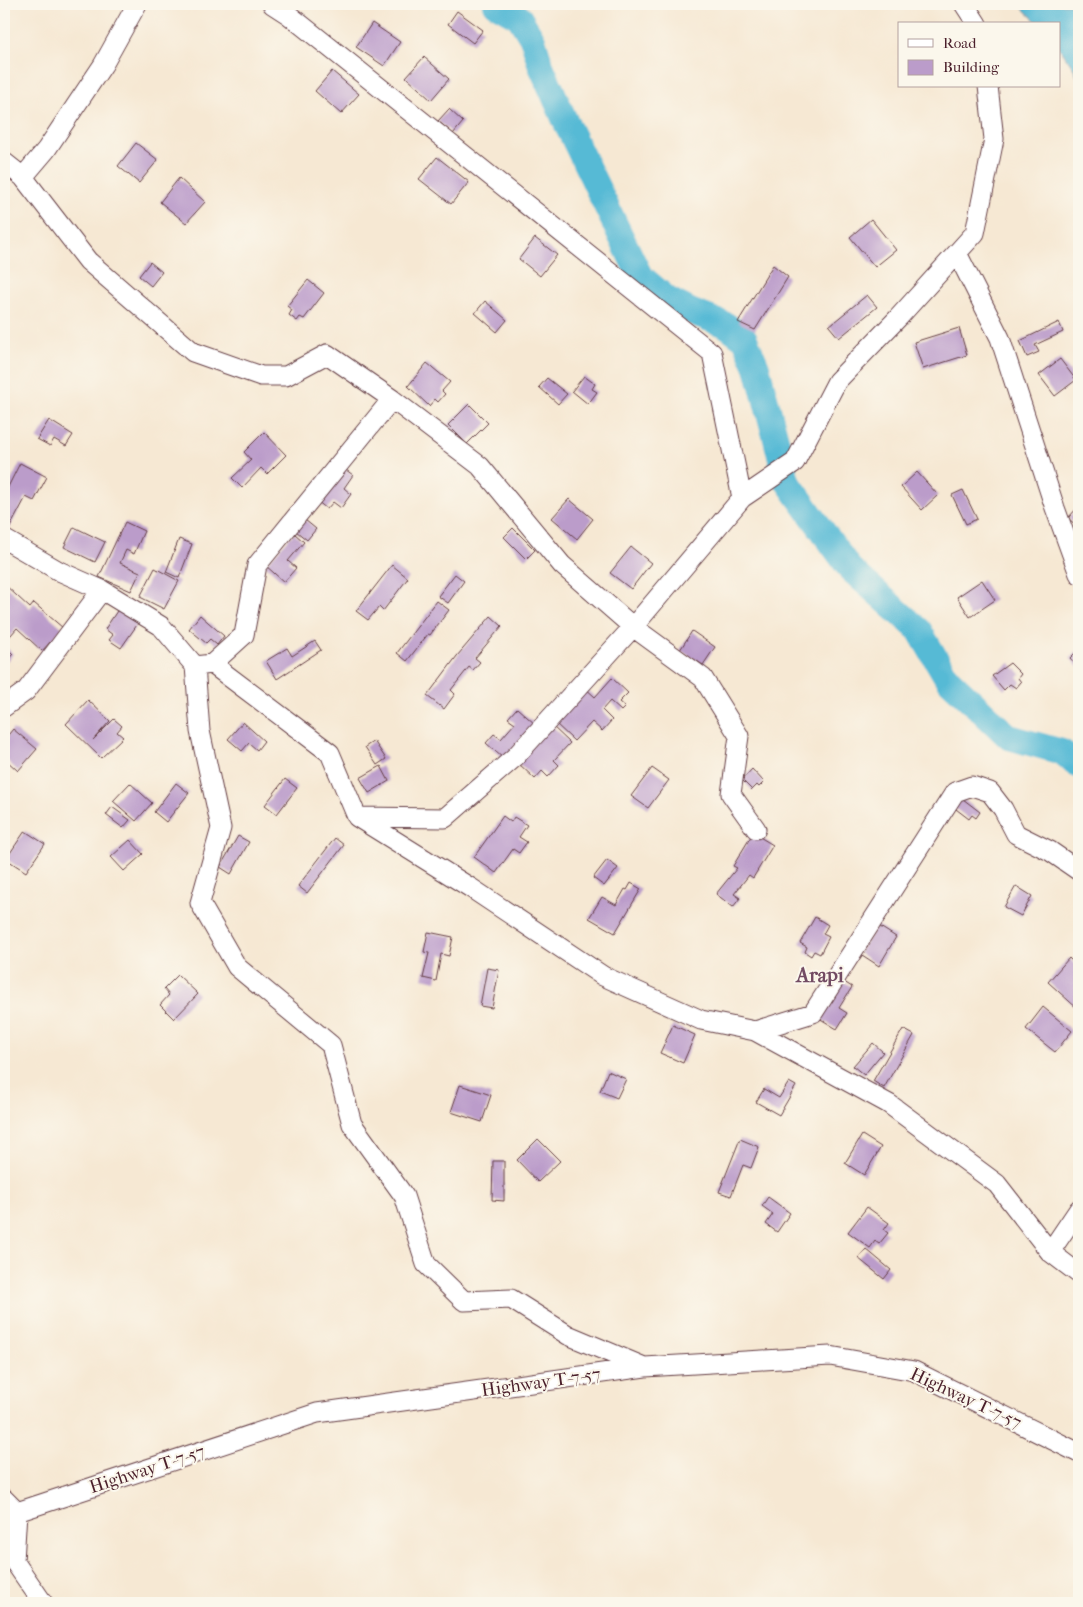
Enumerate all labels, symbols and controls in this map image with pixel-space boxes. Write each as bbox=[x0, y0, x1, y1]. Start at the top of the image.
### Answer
legend bbox=[898, 22, 1060, 88]
text: Road bbox=[943, 34, 977, 52]
text: Building bbox=[943, 58, 1000, 76]
district label: Arapi bbox=[794, 964, 845, 987]
street label: Highway T-7-57 bbox=[480, 1364, 602, 1401]
street label: Highway T-7-57 bbox=[907, 1364, 1025, 1433]
street label: Highway T-7-57 bbox=[87, 1441, 208, 1498]

